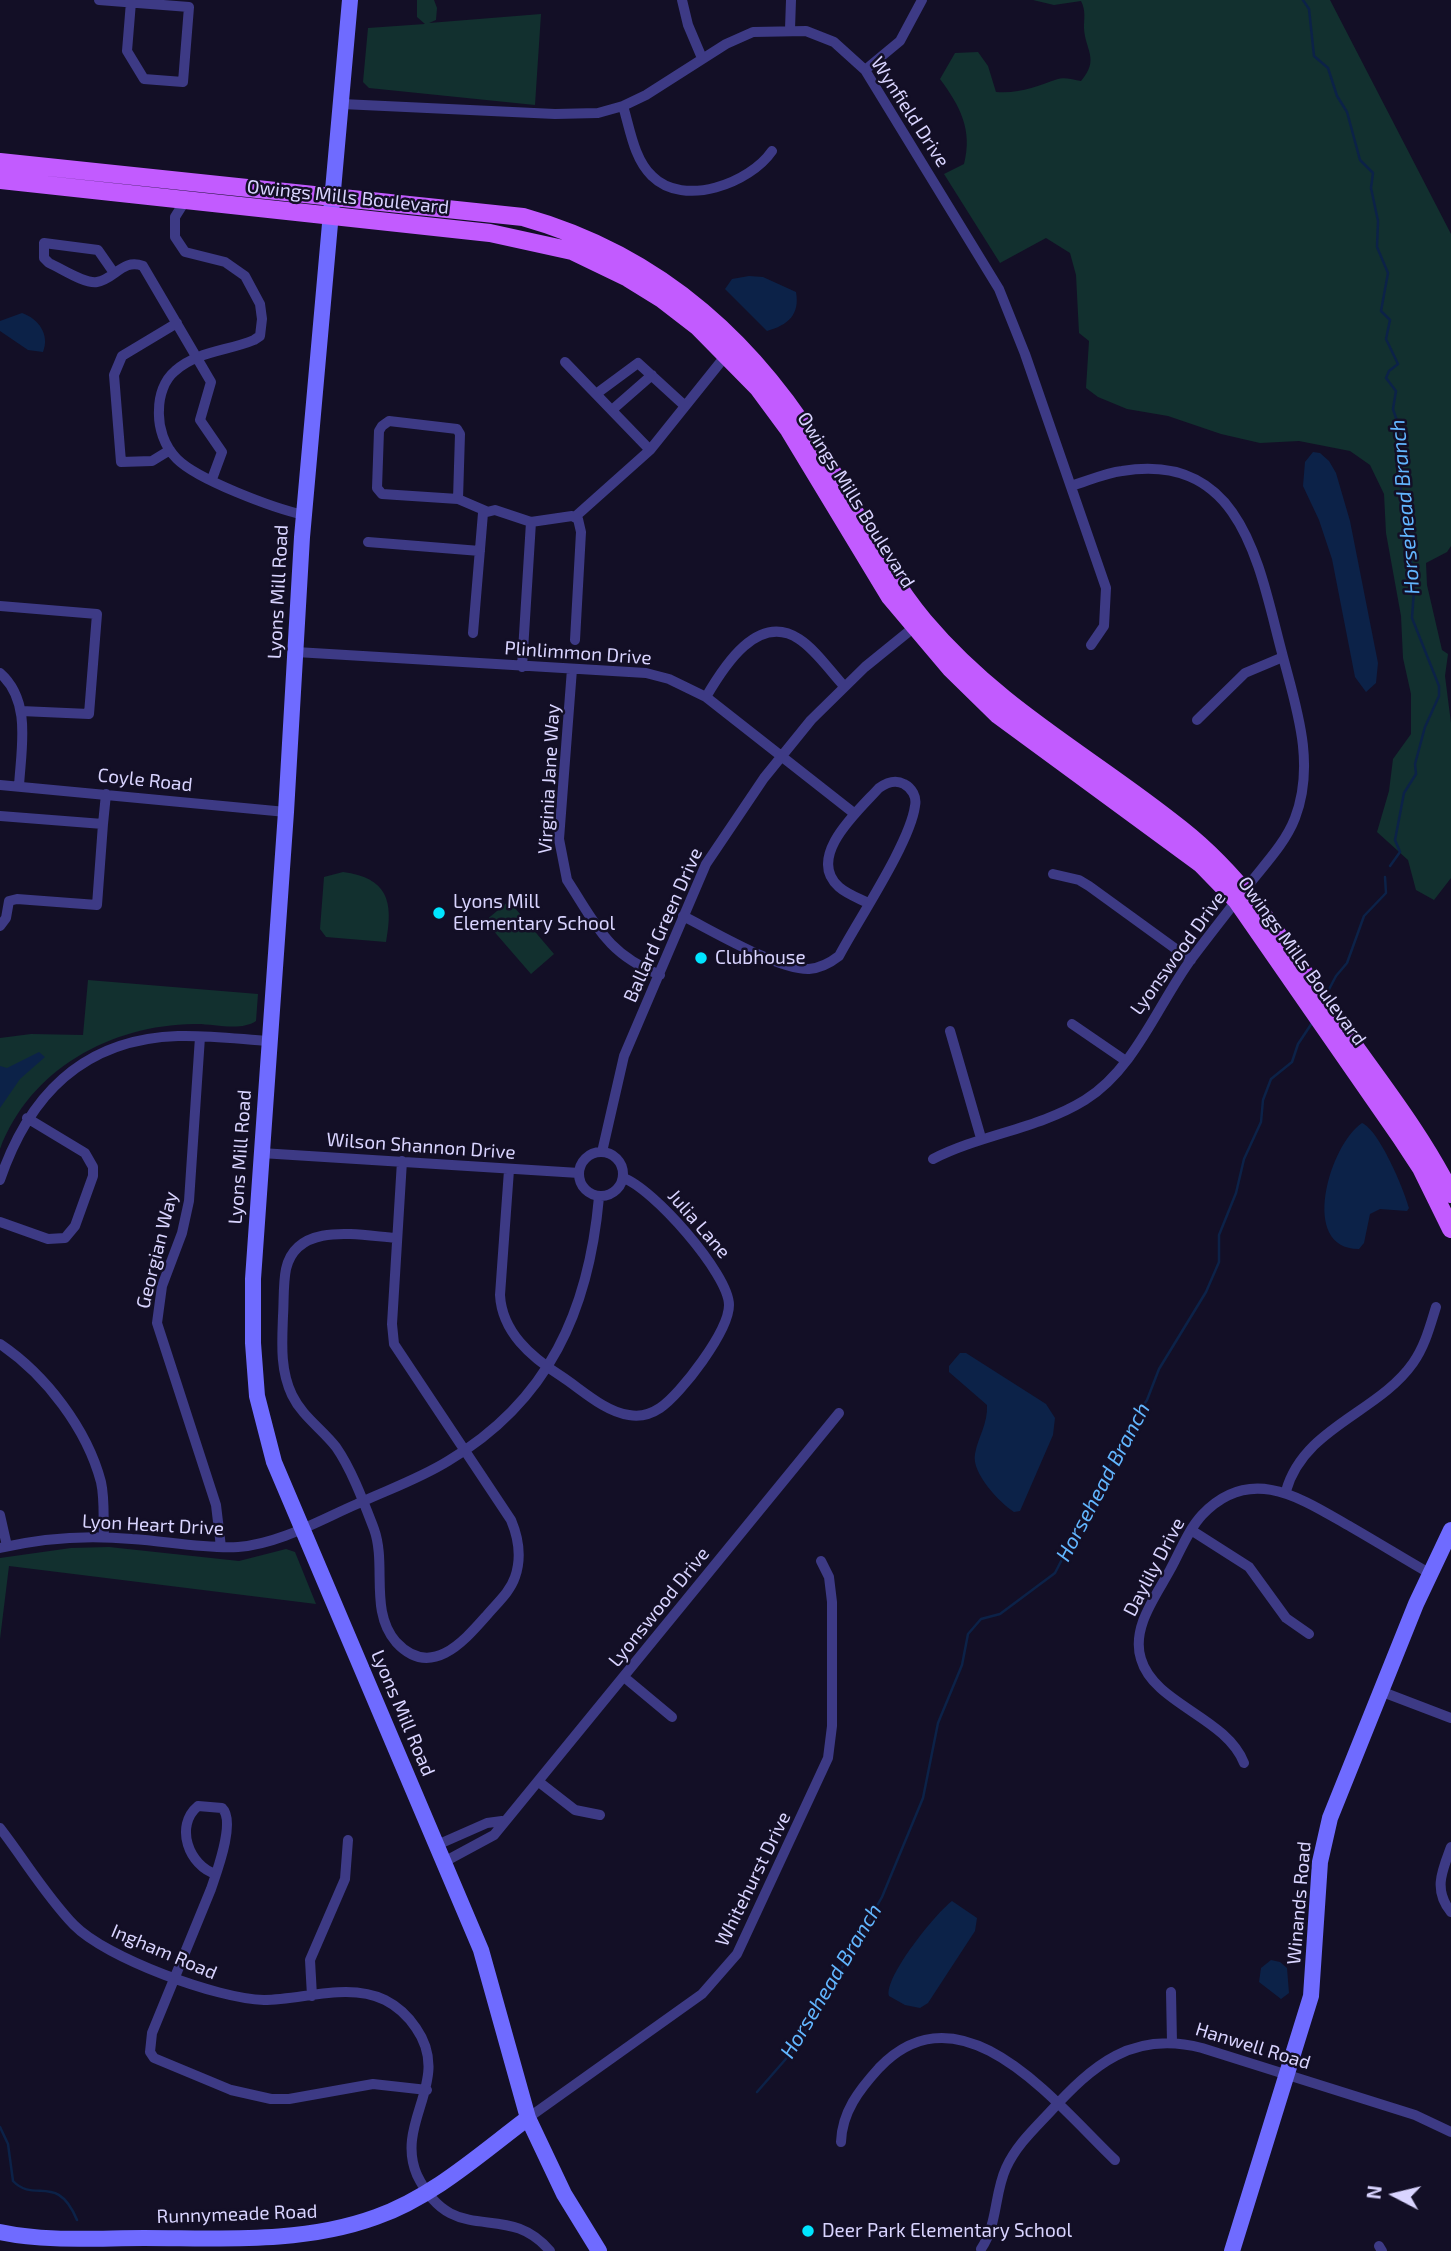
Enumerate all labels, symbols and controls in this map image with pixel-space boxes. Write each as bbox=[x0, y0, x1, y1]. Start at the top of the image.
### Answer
street label: Wynfield Drive bbox=[866, 53, 954, 171]
street label: Owings Mills Boulevard bbox=[246, 175, 450, 219]
street label: Owings Mills Boulevard bbox=[793, 408, 919, 592]
water label: Horsehead Branch bbox=[1385, 418, 1425, 596]
street label: Lyons Mill Road bbox=[263, 524, 293, 660]
street label: Plinlimmon Drive bbox=[504, 636, 652, 670]
street label: Virginia Jane Way bbox=[534, 703, 564, 855]
street label: Coyle Road bbox=[96, 764, 194, 796]
street label: Ballard Green Drive bbox=[619, 844, 707, 1006]
street label: Owings Mills Boulevard bbox=[1233, 872, 1371, 1050]
street label: Lyonswood Drive bbox=[1125, 887, 1231, 1019]
place label: Lyons Mill Elementary School bbox=[453, 891, 615, 935]
marker: Lyons Mill Elementary School bbox=[431, 905, 447, 921]
place label: Clubhouse bbox=[715, 947, 806, 969]
marker: Clubhouse bbox=[693, 950, 709, 966]
street label: Lyons Mill Road bbox=[224, 1089, 256, 1225]
street label: Wilson Shannon Drive bbox=[326, 1128, 516, 1164]
street label: Julia Lane bbox=[663, 1185, 735, 1263]
street label: Georgian Way bbox=[131, 1189, 183, 1311]
water label: Horsehead Branch bbox=[1051, 1398, 1155, 1566]
street label: Lyon Heart Drive bbox=[82, 1510, 224, 1540]
street label: Daylily Drive bbox=[1119, 1514, 1189, 1620]
street label: Lyonswood Drive bbox=[604, 1543, 714, 1671]
street label: Lyons Mill Road bbox=[366, 1647, 440, 1779]
street label: Whitehurst Drive bbox=[711, 1808, 795, 1950]
street label: Winands Road bbox=[1282, 1840, 1316, 1966]
water label: Horsehead Branch bbox=[775, 1899, 887, 2063]
street label: Ingham Road bbox=[108, 1919, 220, 1985]
street label: Hanwell Road bbox=[1193, 2018, 1313, 2074]
north arrow bbox=[1360, 2160, 1430, 2230]
text: N bbox=[1361, 2184, 1386, 2201]
street label: Runnymeade Road bbox=[156, 2200, 318, 2228]
place label: Deer Park Elementary School bbox=[822, 2220, 1072, 2242]
marker: Deer Park Elementary School bbox=[800, 2223, 816, 2239]

